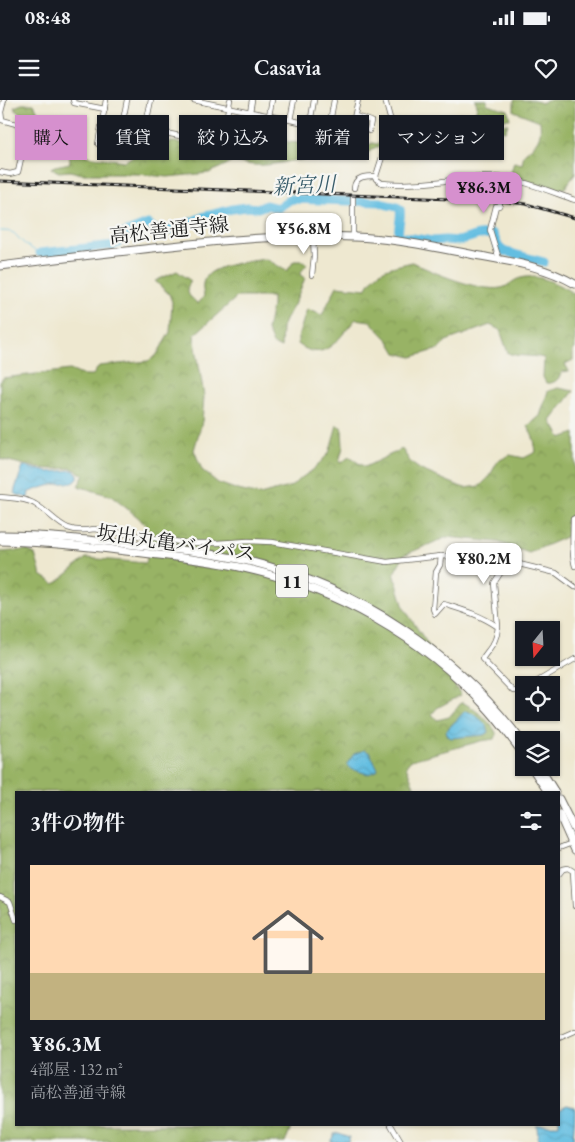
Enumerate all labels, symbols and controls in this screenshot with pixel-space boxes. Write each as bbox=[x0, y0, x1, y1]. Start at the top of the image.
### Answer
text: 08:48 bbox=[25, 5, 71, 30]
text: Casavia bbox=[254, 53, 321, 82]
icon: menu bbox=[15, 54, 43, 82]
icon: heart bbox=[532, 54, 560, 82]
chip: 購入 bbox=[15, 115, 87, 160]
chip: 賃貸 bbox=[97, 115, 169, 160]
chip: 絞り込み bbox=[179, 115, 287, 160]
chip: 新着 bbox=[297, 115, 369, 160]
chip: マンション bbox=[379, 115, 504, 160]
water label: 新宮川 bbox=[272, 170, 338, 200]
pin: ¥86.3M bbox=[443, 172, 525, 214]
text: ¥86.3M bbox=[457, 177, 511, 198]
street label: 高松善通寺線 bbox=[108, 211, 230, 249]
pin: ¥56.8M bbox=[263, 212, 345, 255]
text: ¥56.8M bbox=[277, 218, 331, 239]
street label: 坂出丸亀バイパス bbox=[95, 519, 257, 567]
pin: ¥80.2M bbox=[443, 542, 525, 585]
text: ¥80.2M bbox=[457, 548, 511, 569]
road number: 11 bbox=[276, 564, 308, 598]
north arrow bbox=[515, 621, 560, 666]
map controls bbox=[515, 621, 560, 776]
button: locate bbox=[515, 676, 560, 721]
button: layers bbox=[515, 731, 560, 776]
icon: filters bbox=[517, 807, 545, 835]
text: 3件の物件 bbox=[30, 809, 125, 836]
icon: home bbox=[243, 897, 333, 987]
text: ¥86.3M bbox=[30, 1030, 101, 1057]
text: 4部屋 · 132 m² bbox=[30, 1059, 123, 1080]
text: 高松善通寺線 bbox=[30, 1082, 126, 1103]

